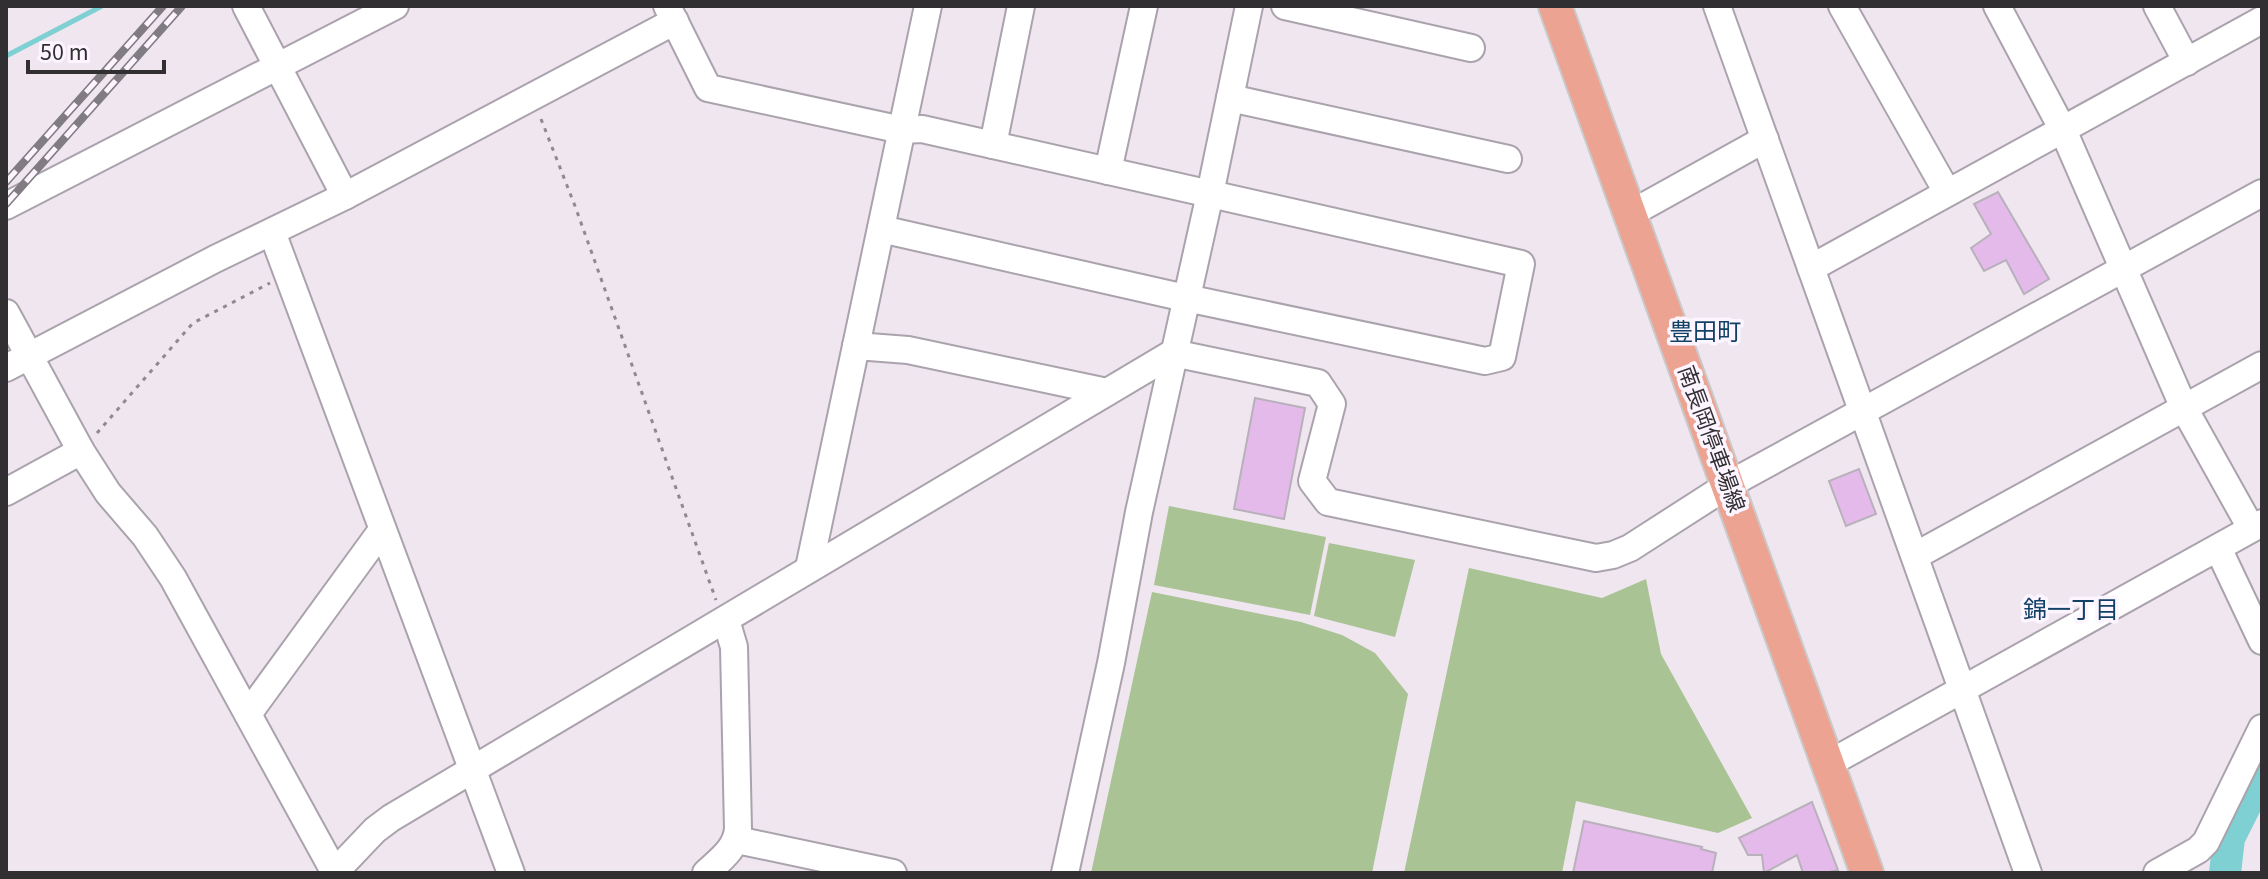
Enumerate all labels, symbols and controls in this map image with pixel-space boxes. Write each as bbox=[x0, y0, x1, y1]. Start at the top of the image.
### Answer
scale bar bbox=[28, 24, 164, 74]
text: 50 m bbox=[40, 35, 89, 70]
district label: 豊田町 bbox=[1669, 315, 1741, 350]
street label: 南長岡停車場線 bbox=[1670, 361, 1752, 517]
district label: 錦一丁目 bbox=[2023, 593, 2119, 628]

